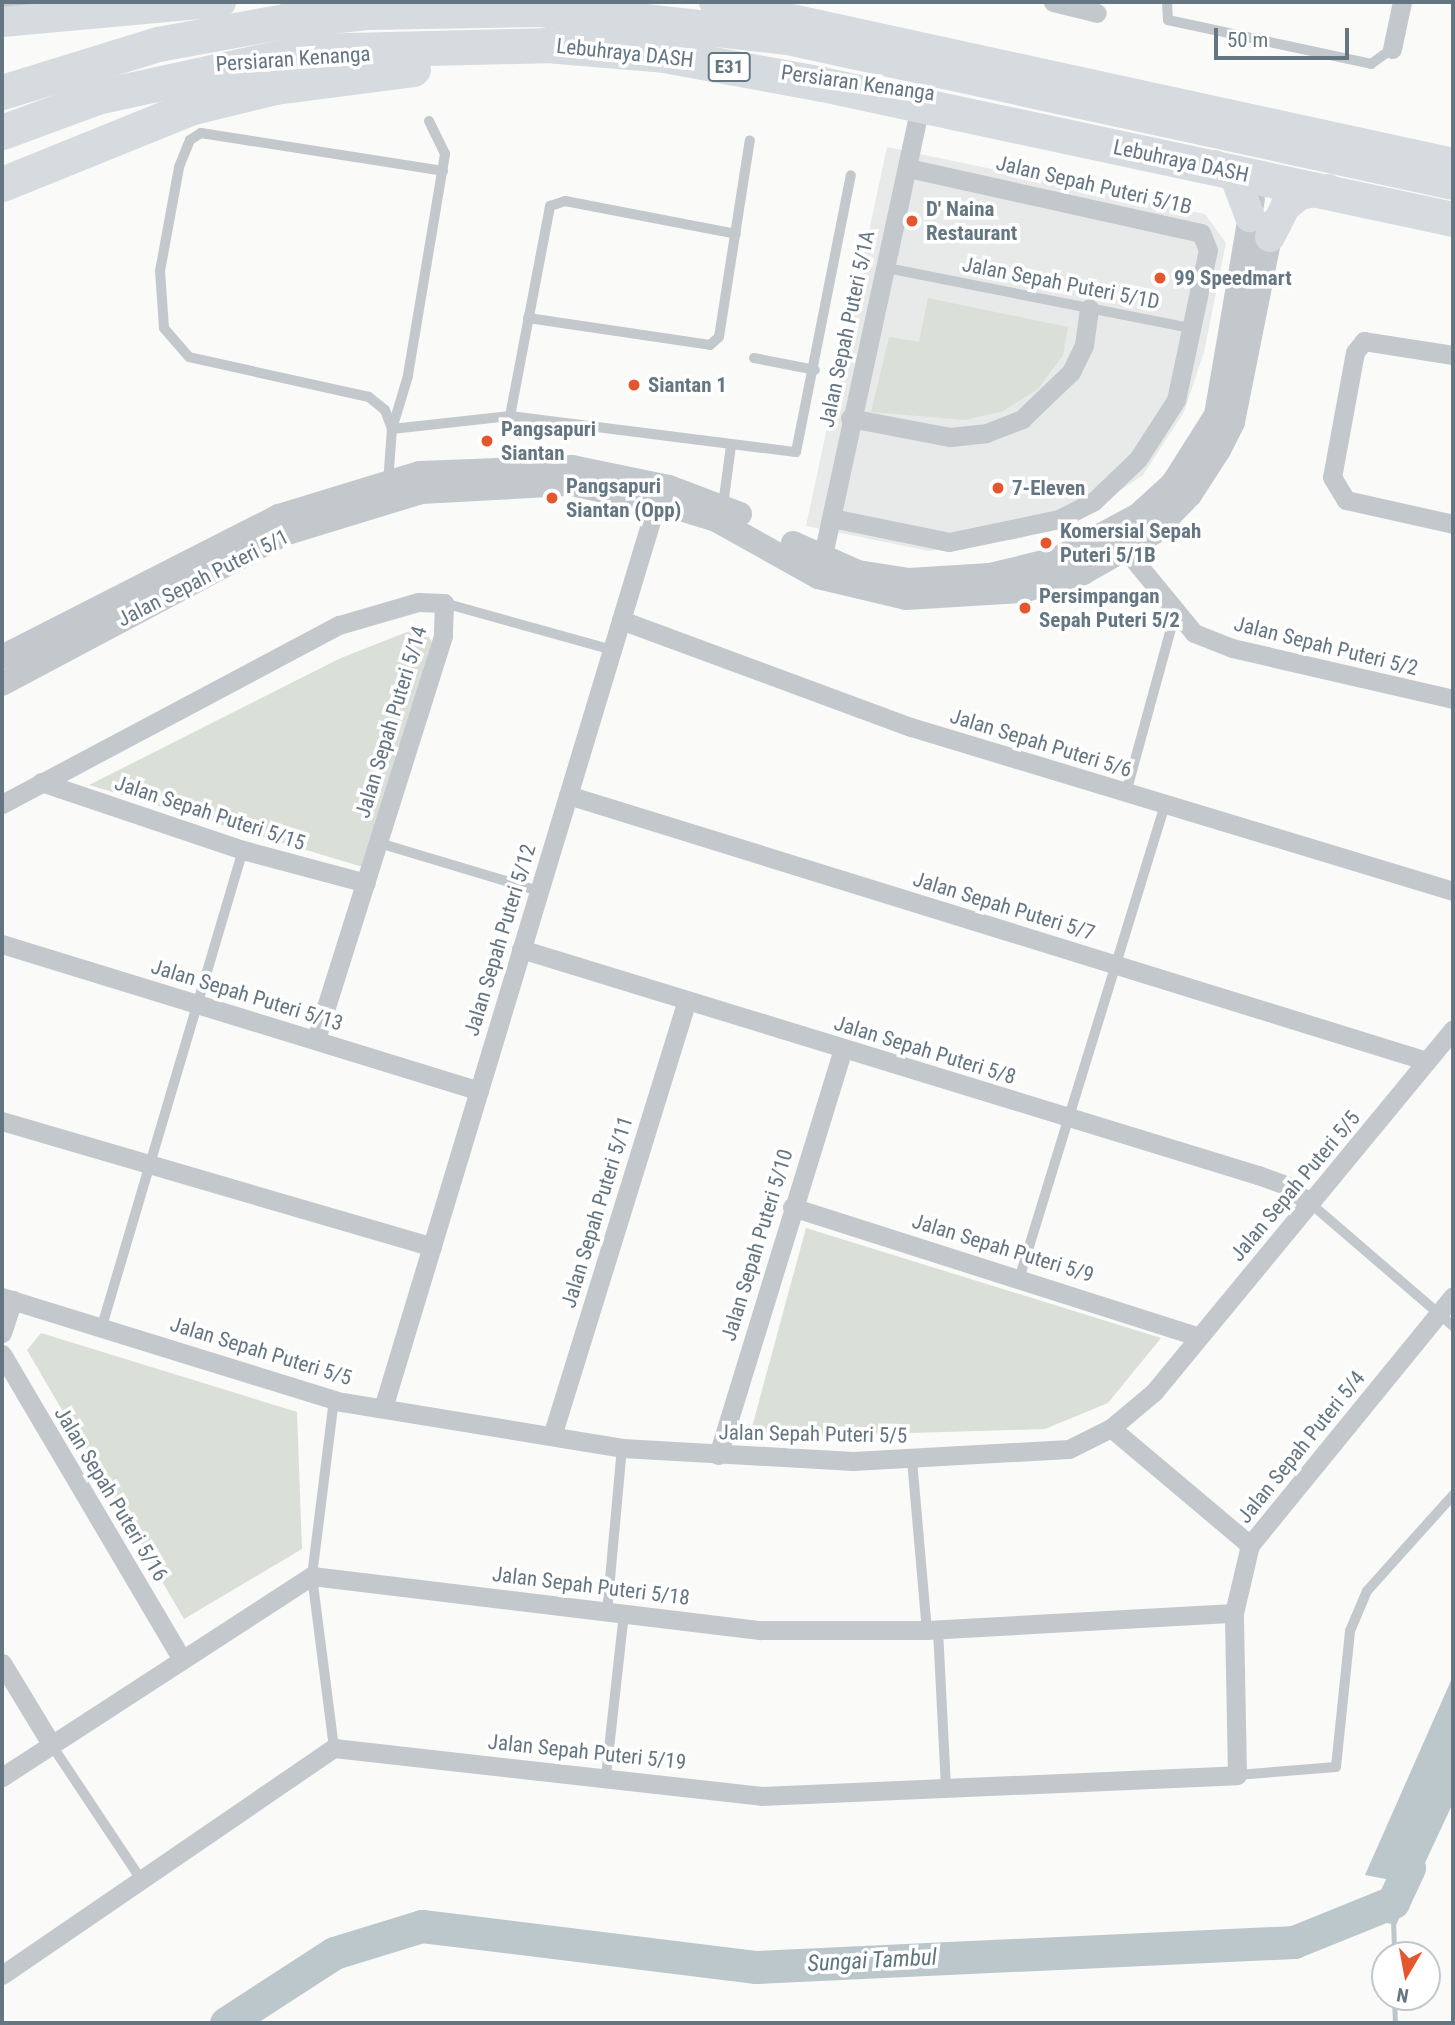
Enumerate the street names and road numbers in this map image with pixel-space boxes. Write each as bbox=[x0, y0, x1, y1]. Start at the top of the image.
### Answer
street label: Lebuhraya DASH bbox=[555, 33, 695, 73]
street label: Persiaran Kenanga bbox=[215, 41, 371, 77]
road number: E31 bbox=[706, 52, 752, 82]
street label: Persiaran Kenanga bbox=[779, 60, 937, 106]
street label: Lebuhraya DASH bbox=[1111, 134, 1251, 188]
street label: Jalan Sepah Puteri 5/1B bbox=[994, 150, 1194, 220]
street label: Jalan Sepah Puteri 5/1A bbox=[814, 228, 880, 430]
street label: Jalan Sepah Puteri 5/1D bbox=[960, 251, 1162, 315]
street label: Jalan Sepah Puteri 5/1 bbox=[113, 524, 293, 632]
street label: Jalan Sepah Puteri 5/2 bbox=[1231, 611, 1421, 681]
street label: Jalan Sepah Puteri 5/14 bbox=[350, 623, 432, 821]
street label: Jalan Sepah Puteri 5/6 bbox=[947, 703, 1135, 783]
street label: Jalan Sepah Puteri 5/15 bbox=[111, 770, 309, 856]
street label: Jalan Sepah Puteri 5/12 bbox=[459, 841, 541, 1039]
street label: Jalan Sepah Puteri 5/7 bbox=[910, 866, 1098, 946]
street label: Jalan Sepah Puteri 5/13 bbox=[148, 954, 346, 1036]
street label: Jalan Sepah Puteri 5/8 bbox=[831, 1010, 1019, 1090]
street label: Jalan Sepah Puteri 5/5 bbox=[1225, 1106, 1365, 1266]
street label: Jalan Sepah Puteri 5/11 bbox=[556, 1113, 638, 1311]
street label: Jalan Sepah Puteri 5/10 bbox=[716, 1146, 798, 1344]
street label: Jalan Sepah Puteri 5/9 bbox=[909, 1208, 1097, 1288]
street label: Jalan Sepah Puteri 5/5 bbox=[167, 1311, 355, 1391]
street label: Jalan Sepah Puteri 5/4 bbox=[1232, 1366, 1370, 1528]
street label: Jalan Sepah Puteri 5/16 bbox=[49, 1402, 173, 1586]
street label: Jalan Sepah Puteri 5/5 bbox=[718, 1420, 908, 1448]
street label: Jalan Sepah Puteri 5/18 bbox=[491, 1561, 691, 1611]
street label: Jalan Sepah Puteri 5/19 bbox=[487, 1729, 687, 1775]

